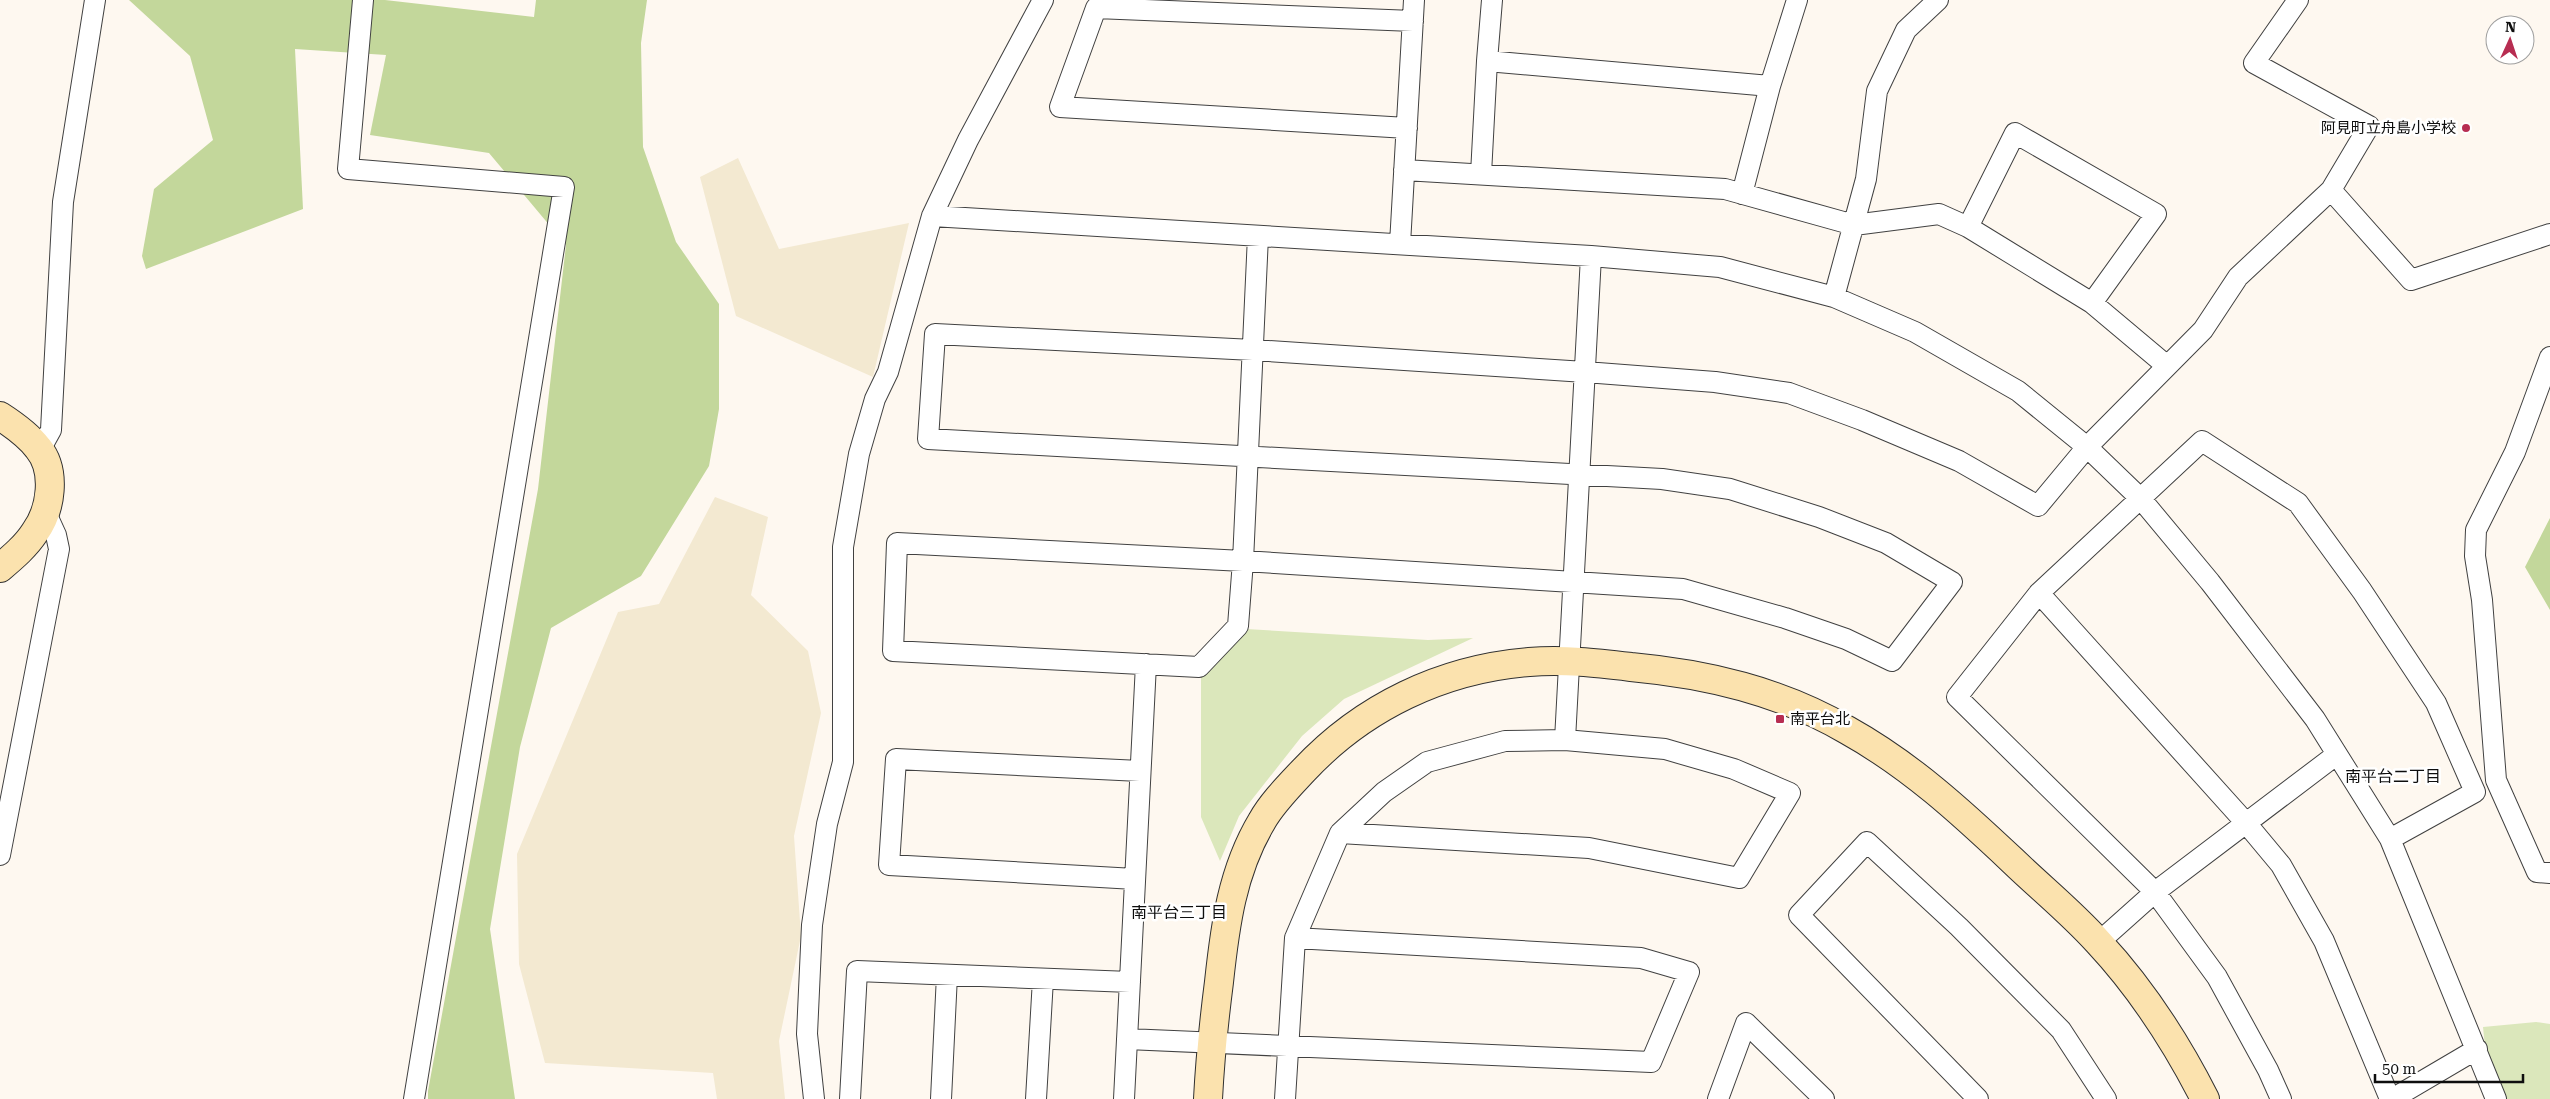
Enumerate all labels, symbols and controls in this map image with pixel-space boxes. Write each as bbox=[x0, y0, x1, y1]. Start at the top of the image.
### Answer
north arrow bbox=[2485, 15, 2535, 65]
text: N bbox=[2505, 19, 2517, 35]
place label: 阿見町立舟島小学校 bbox=[2321, 119, 2456, 137]
marker: 阿見町立舟島小学校 bbox=[2460, 122, 2472, 134]
place label: 南平台北 bbox=[1790, 710, 1850, 728]
marker: 南平台北 bbox=[1774, 713, 1786, 725]
district label: 南平台二丁目 bbox=[2345, 767, 2441, 786]
district label: 南平台三丁目 bbox=[1131, 903, 1227, 922]
scale bar bbox=[2375, 1052, 2522, 1084]
text: 50 m bbox=[2382, 1060, 2417, 1078]

